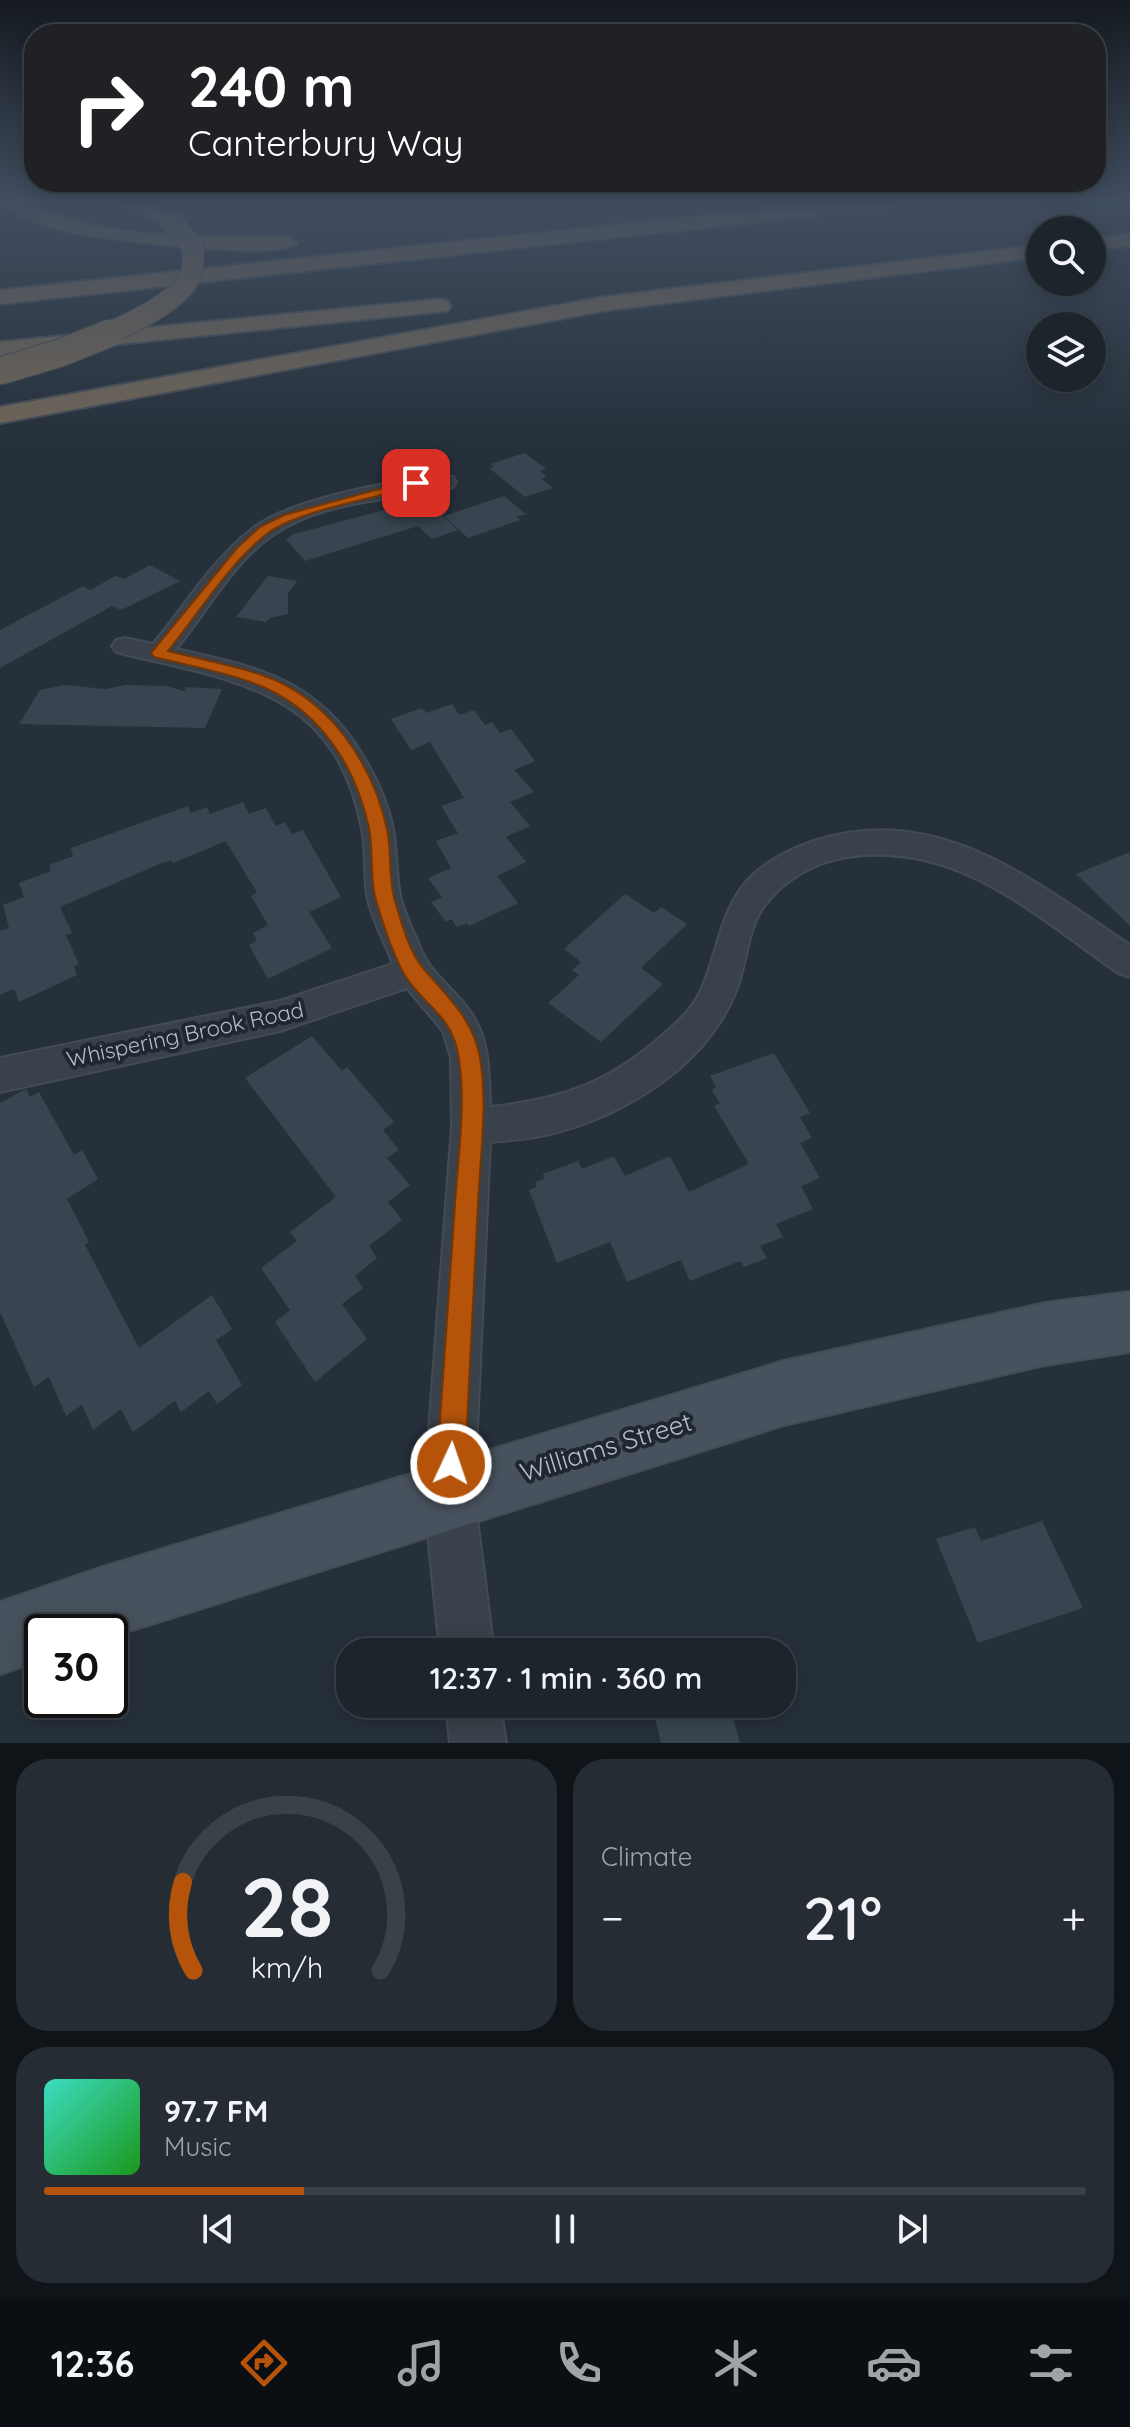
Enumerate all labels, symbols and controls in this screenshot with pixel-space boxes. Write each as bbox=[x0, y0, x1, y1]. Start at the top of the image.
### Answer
text: 240 m bbox=[188, 51, 355, 121]
icon: right bbox=[56, 56, 160, 160]
text: Canterbury Way bbox=[188, 120, 464, 165]
map controls bbox=[1026, 216, 1106, 392]
button: search bbox=[1026, 216, 1106, 296]
button: layers bbox=[1026, 312, 1106, 392]
pin bbox=[382, 449, 450, 517]
icon: arrive bbox=[394, 461, 438, 505]
street label: Whispering Brook Road bbox=[64, 995, 306, 1073]
street label: Williams Street bbox=[516, 1405, 696, 1488]
position arrow bbox=[409, 1422, 493, 1506]
speed limit sign: 30 bbox=[24, 1614, 128, 1718]
text: 12:37 · 1 min · 360 m bbox=[430, 1659, 702, 1697]
text: Climate bbox=[601, 1840, 692, 1873]
text: 28 bbox=[240, 1854, 333, 1958]
text: 21° bbox=[803, 1880, 882, 1955]
text: − bbox=[601, 1890, 624, 1945]
text: + bbox=[1061, 1890, 1086, 1945]
text: km/h bbox=[250, 1949, 323, 1985]
text: 97.7 FM bbox=[164, 2092, 268, 2130]
text: Music bbox=[164, 2130, 232, 2163]
icon: previous bbox=[196, 2207, 240, 2251]
icon: pause bbox=[543, 2207, 587, 2251]
icon: next bbox=[890, 2207, 934, 2251]
icon: directions bbox=[236, 2335, 292, 2391]
icon: music bbox=[393, 2335, 449, 2391]
icon: phone bbox=[551, 2335, 607, 2391]
icon: climate bbox=[708, 2335, 764, 2391]
icon: car bbox=[866, 2335, 922, 2391]
icon: filters bbox=[1023, 2335, 1079, 2391]
text: 12:36 bbox=[51, 2341, 134, 2386]

